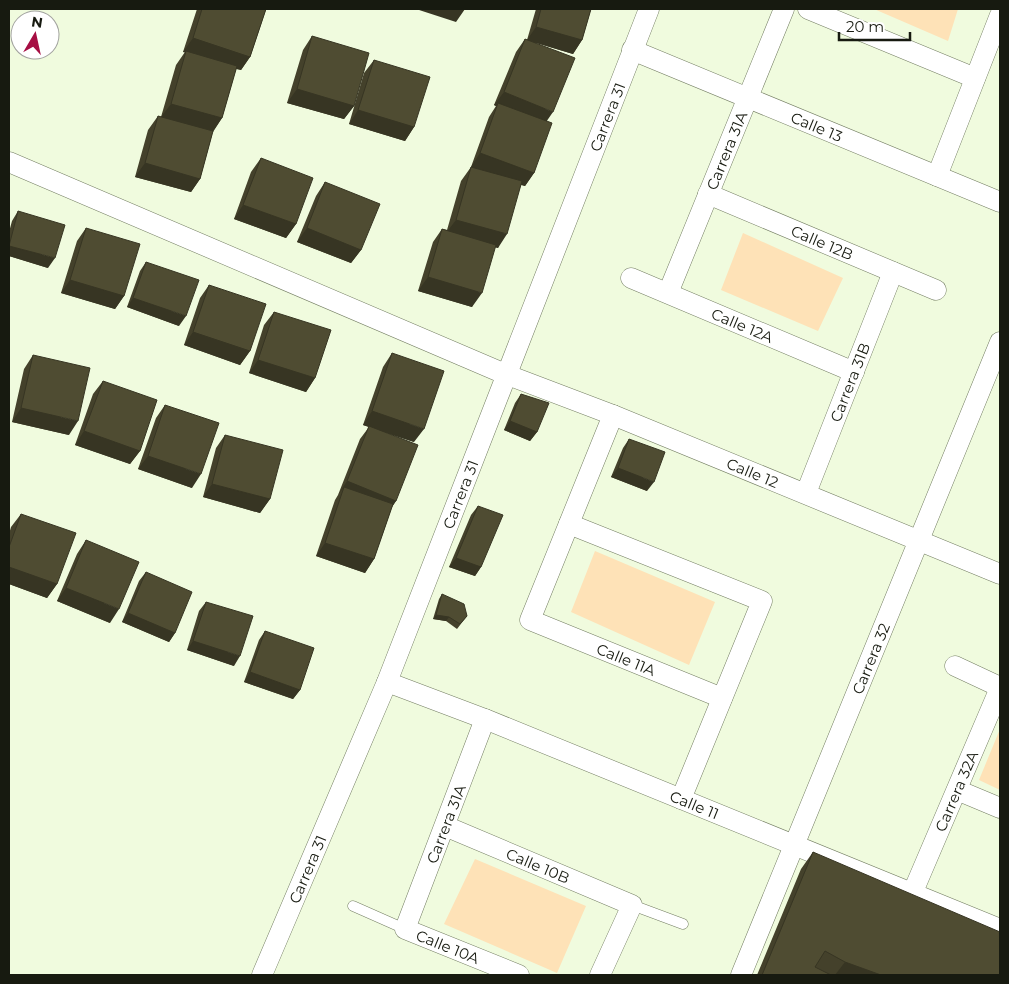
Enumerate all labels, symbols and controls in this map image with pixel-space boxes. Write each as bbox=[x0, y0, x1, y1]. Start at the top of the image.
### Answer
north arrow bbox=[10, 10, 60, 60]
scale bar bbox=[839, 10, 910, 42]
text: N bbox=[30, 12, 44, 32]
text: 20 m bbox=[846, 17, 884, 36]
street label: Carrera 31 bbox=[585, 80, 629, 154]
street label: Calle 13 bbox=[788, 107, 846, 146]
street label: Carrera 31A bbox=[702, 108, 751, 192]
street label: Calle 12B bbox=[788, 221, 856, 264]
street label: Calle 12A bbox=[709, 304, 776, 347]
street label: Carrera 31B bbox=[825, 340, 874, 425]
street label: Calle 12 bbox=[724, 453, 782, 492]
street label: Carrera 31 bbox=[438, 457, 482, 531]
street label: Carrera 32 bbox=[847, 620, 894, 697]
street label: Calle 11A bbox=[594, 639, 659, 680]
street label: Carrera 32A bbox=[930, 747, 982, 834]
street label: Carrera 31A bbox=[422, 782, 470, 866]
street label: Calle 11 bbox=[667, 786, 722, 823]
street label: Carrera 31 bbox=[284, 832, 330, 906]
street label: Calle 10B bbox=[503, 843, 573, 887]
street label: Calle 10A bbox=[414, 925, 483, 968]

